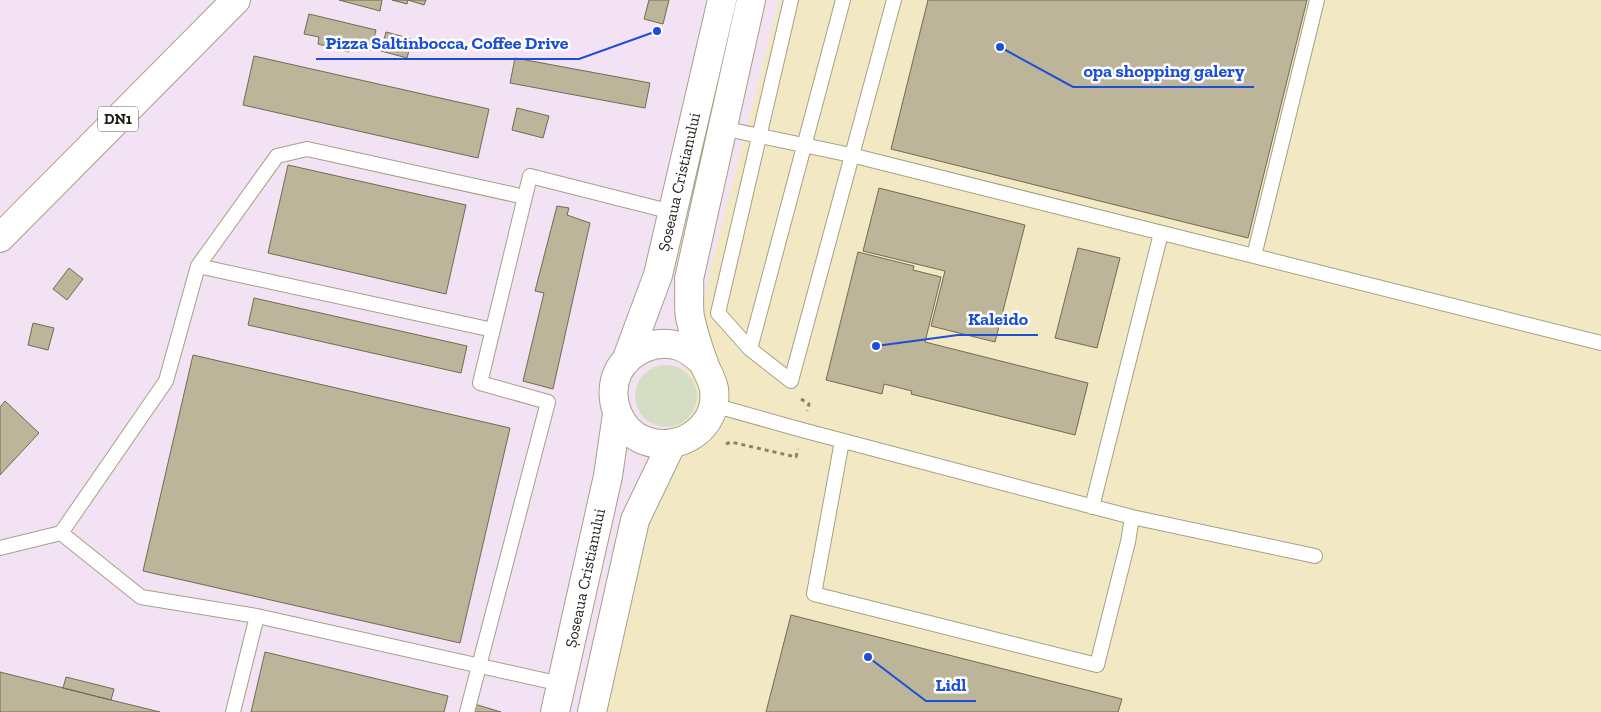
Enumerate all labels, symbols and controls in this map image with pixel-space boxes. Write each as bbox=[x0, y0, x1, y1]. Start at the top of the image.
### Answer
callout: Pizza Saltinbocca, Coffee Drive bbox=[316, 26, 579, 59]
text: Pizza Saltinbocca, Coffee Drive bbox=[326, 32, 569, 54]
callout: opa shopping galery bbox=[1073, 54, 1254, 87]
text: opa shopping galery bbox=[1083, 60, 1245, 82]
road number: DN1 bbox=[98, 106, 138, 132]
street label: Șoseaua Cristianului bbox=[654, 110, 704, 253]
callout: Kaleido bbox=[958, 302, 1038, 335]
text: Kaleido bbox=[968, 308, 1029, 330]
street label: Șoseaua Cristianului bbox=[561, 506, 609, 649]
callout: Lidl bbox=[926, 668, 976, 701]
text: Lidl bbox=[936, 674, 966, 696]

